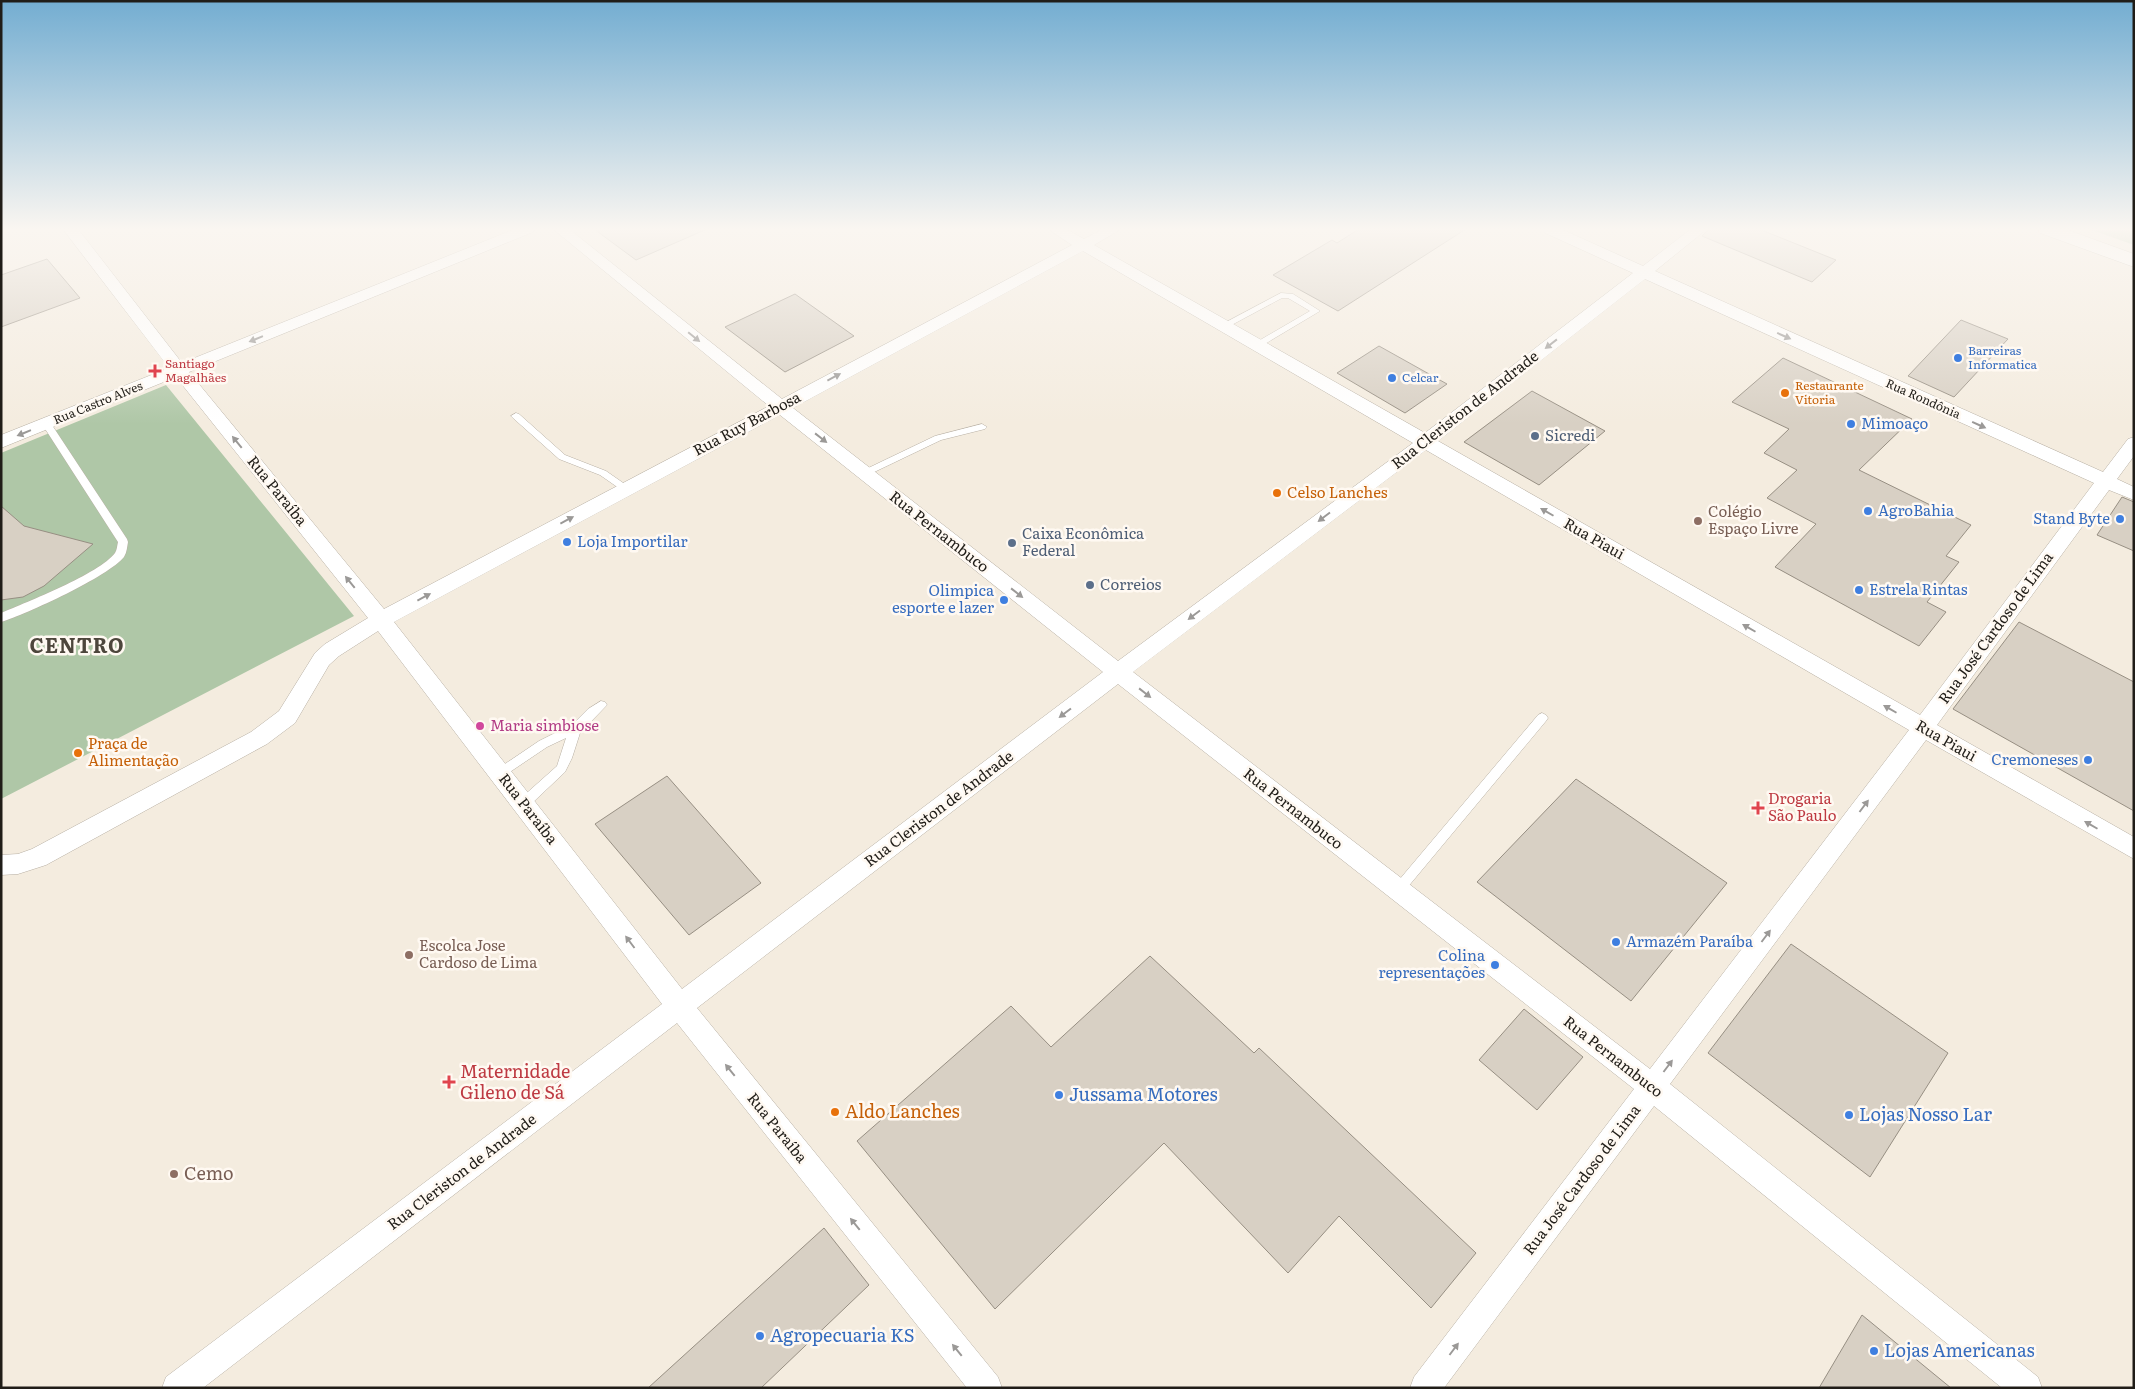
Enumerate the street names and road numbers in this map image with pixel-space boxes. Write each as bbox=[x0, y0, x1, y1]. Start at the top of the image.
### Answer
street label: Rua Cleriston de Andrade bbox=[1386, 344, 1543, 474]
street label: Rua Rondônia bbox=[1883, 374, 1964, 423]
street label: Rua Castro Alves bbox=[50, 376, 146, 428]
street label: Rua Ruy Barbosa bbox=[688, 384, 805, 461]
street label: Rua Paraíba bbox=[243, 450, 314, 531]
street label: Rua Pernambuco bbox=[885, 484, 995, 577]
street label: Rua Piaui bbox=[1560, 511, 1630, 564]
street label: Rua José Cardoso de Lima bbox=[1932, 546, 2058, 708]
street label: Rua Piaui bbox=[1912, 713, 1982, 766]
street label: Rua Cleriston de Andrade bbox=[859, 744, 1018, 872]
street label: Rua Pernambuco bbox=[1239, 761, 1349, 854]
street label: Rua Paraíba bbox=[494, 768, 565, 849]
street label: Rua Pernambuco bbox=[1559, 1009, 1669, 1102]
street label: Rua Paraíba bbox=[743, 1087, 814, 1168]
street label: Rua José Cardoso de Lima bbox=[1517, 1098, 1646, 1259]
street label: Rua Cleriston de Andrade bbox=[382, 1107, 541, 1235]

